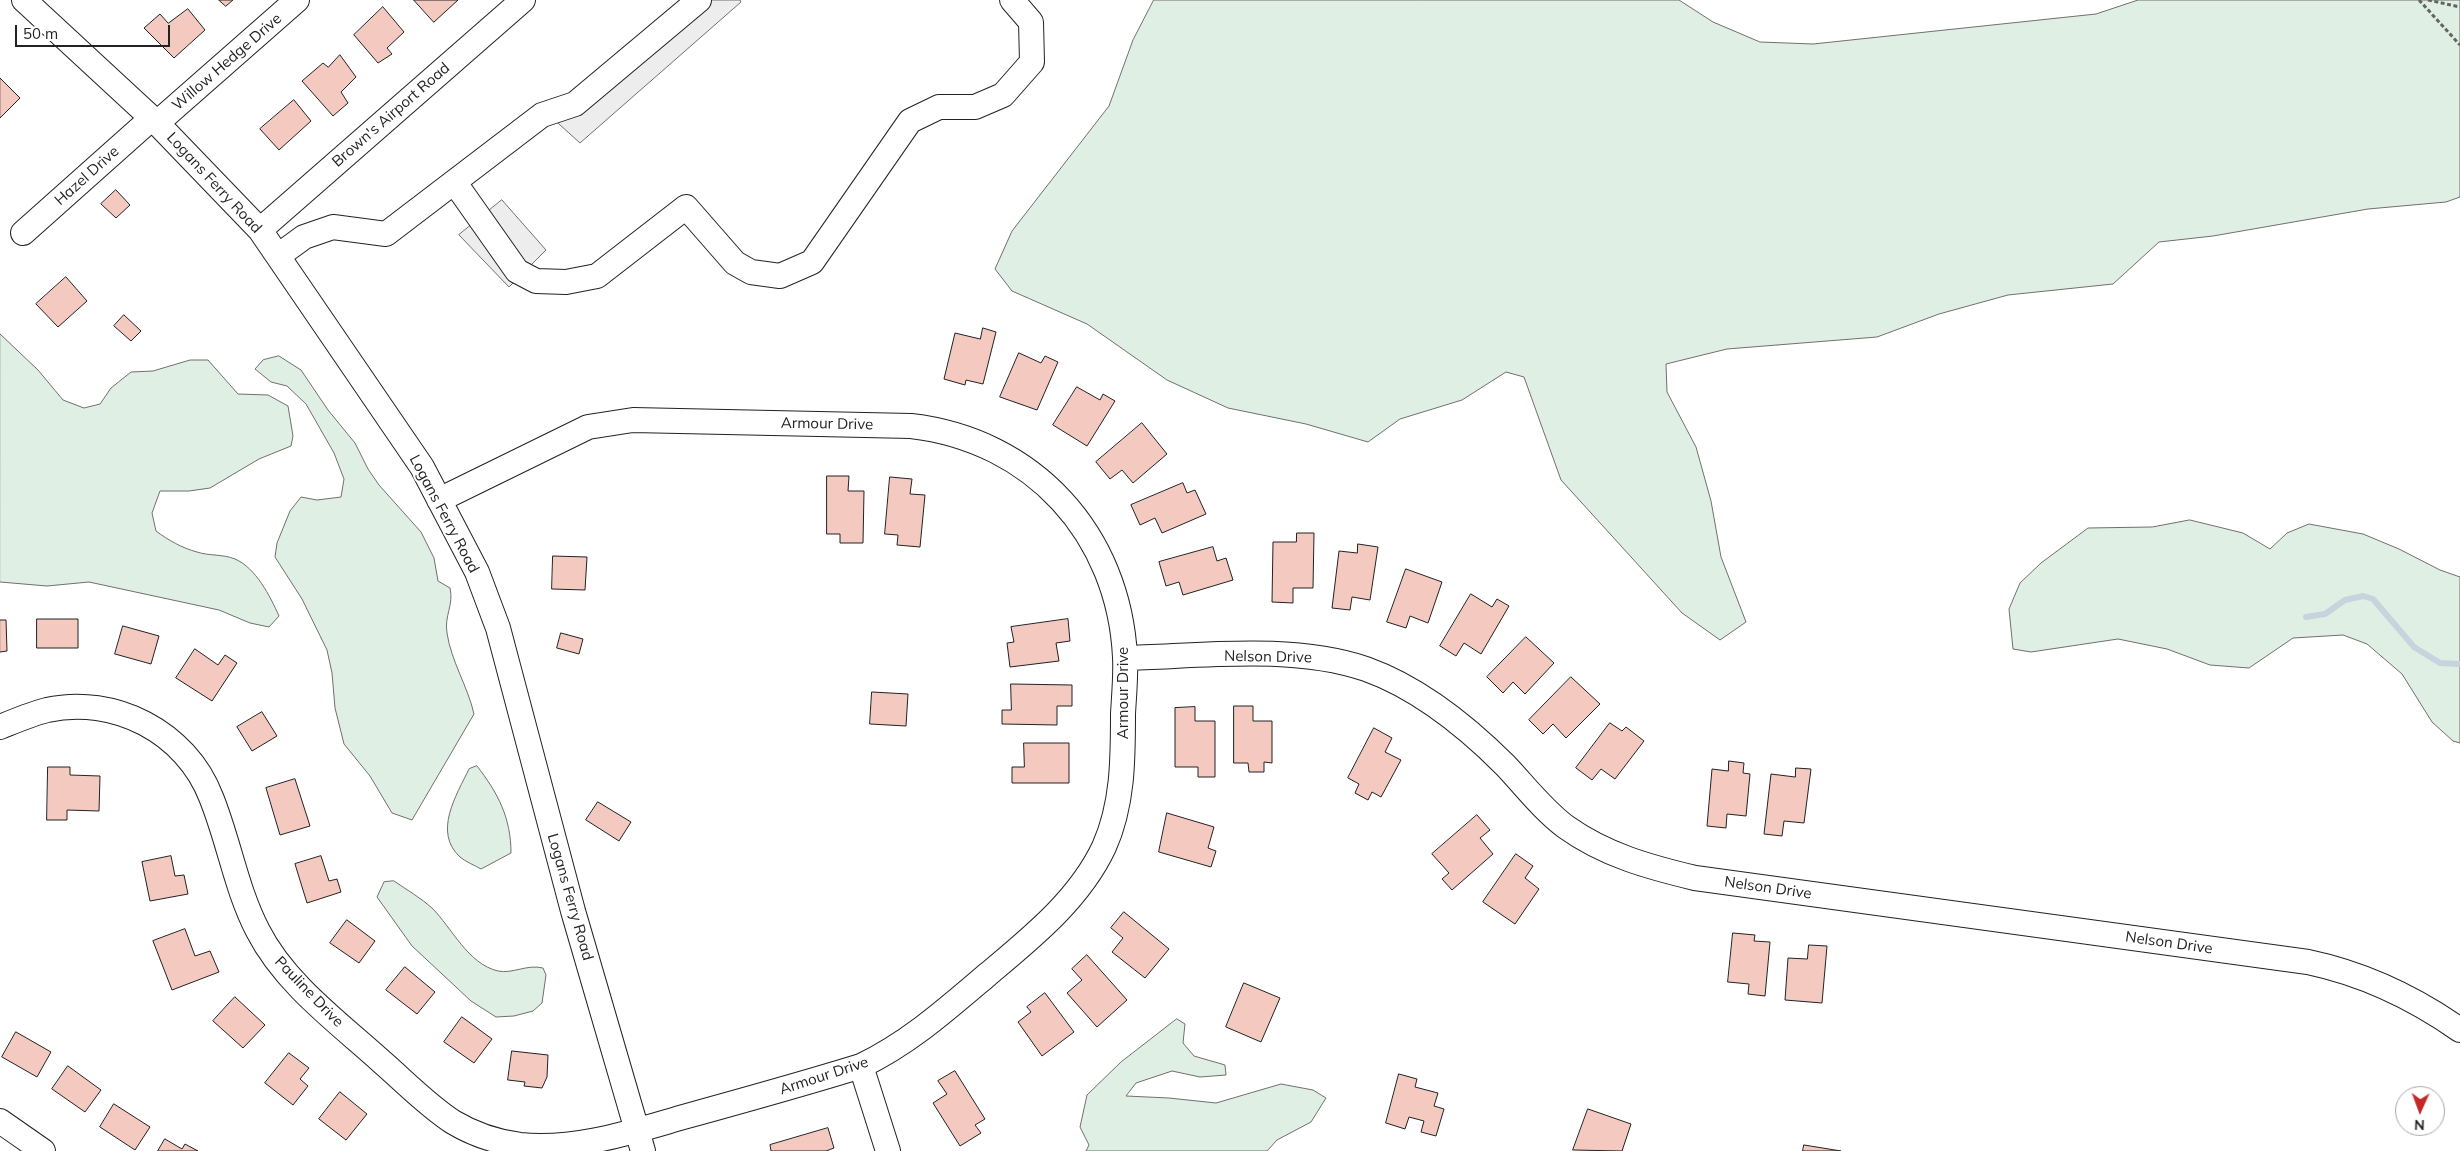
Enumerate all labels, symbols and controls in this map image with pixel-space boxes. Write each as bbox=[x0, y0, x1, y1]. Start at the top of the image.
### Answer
street label: Willow Hedge Drive bbox=[169, 10, 285, 114]
scale bar bbox=[18, 15, 172, 47]
text: 50 m bbox=[23, 24, 58, 43]
street label: Brown's Airport Road bbox=[329, 59, 453, 171]
street label: Logans Ferry Road bbox=[163, 129, 265, 237]
street label: Hazel Drive bbox=[51, 143, 123, 209]
street label: Armour Drive bbox=[781, 414, 873, 434]
street label: Logans Ferry Road bbox=[405, 452, 483, 576]
street label: Armour Drive bbox=[1114, 647, 1132, 739]
street label: Nelson Drive bbox=[1224, 647, 1312, 667]
street label: Logans Ferry Road bbox=[543, 831, 597, 963]
street label: Nelson Drive bbox=[1723, 873, 1813, 903]
street label: Nelson Drive bbox=[2124, 928, 2214, 958]
street label: Pauline Drive bbox=[271, 953, 347, 1031]
street label: Armour Drive bbox=[777, 1053, 871, 1099]
north arrow bbox=[2395, 1086, 2445, 1136]
text: N bbox=[2414, 1116, 2425, 1134]

